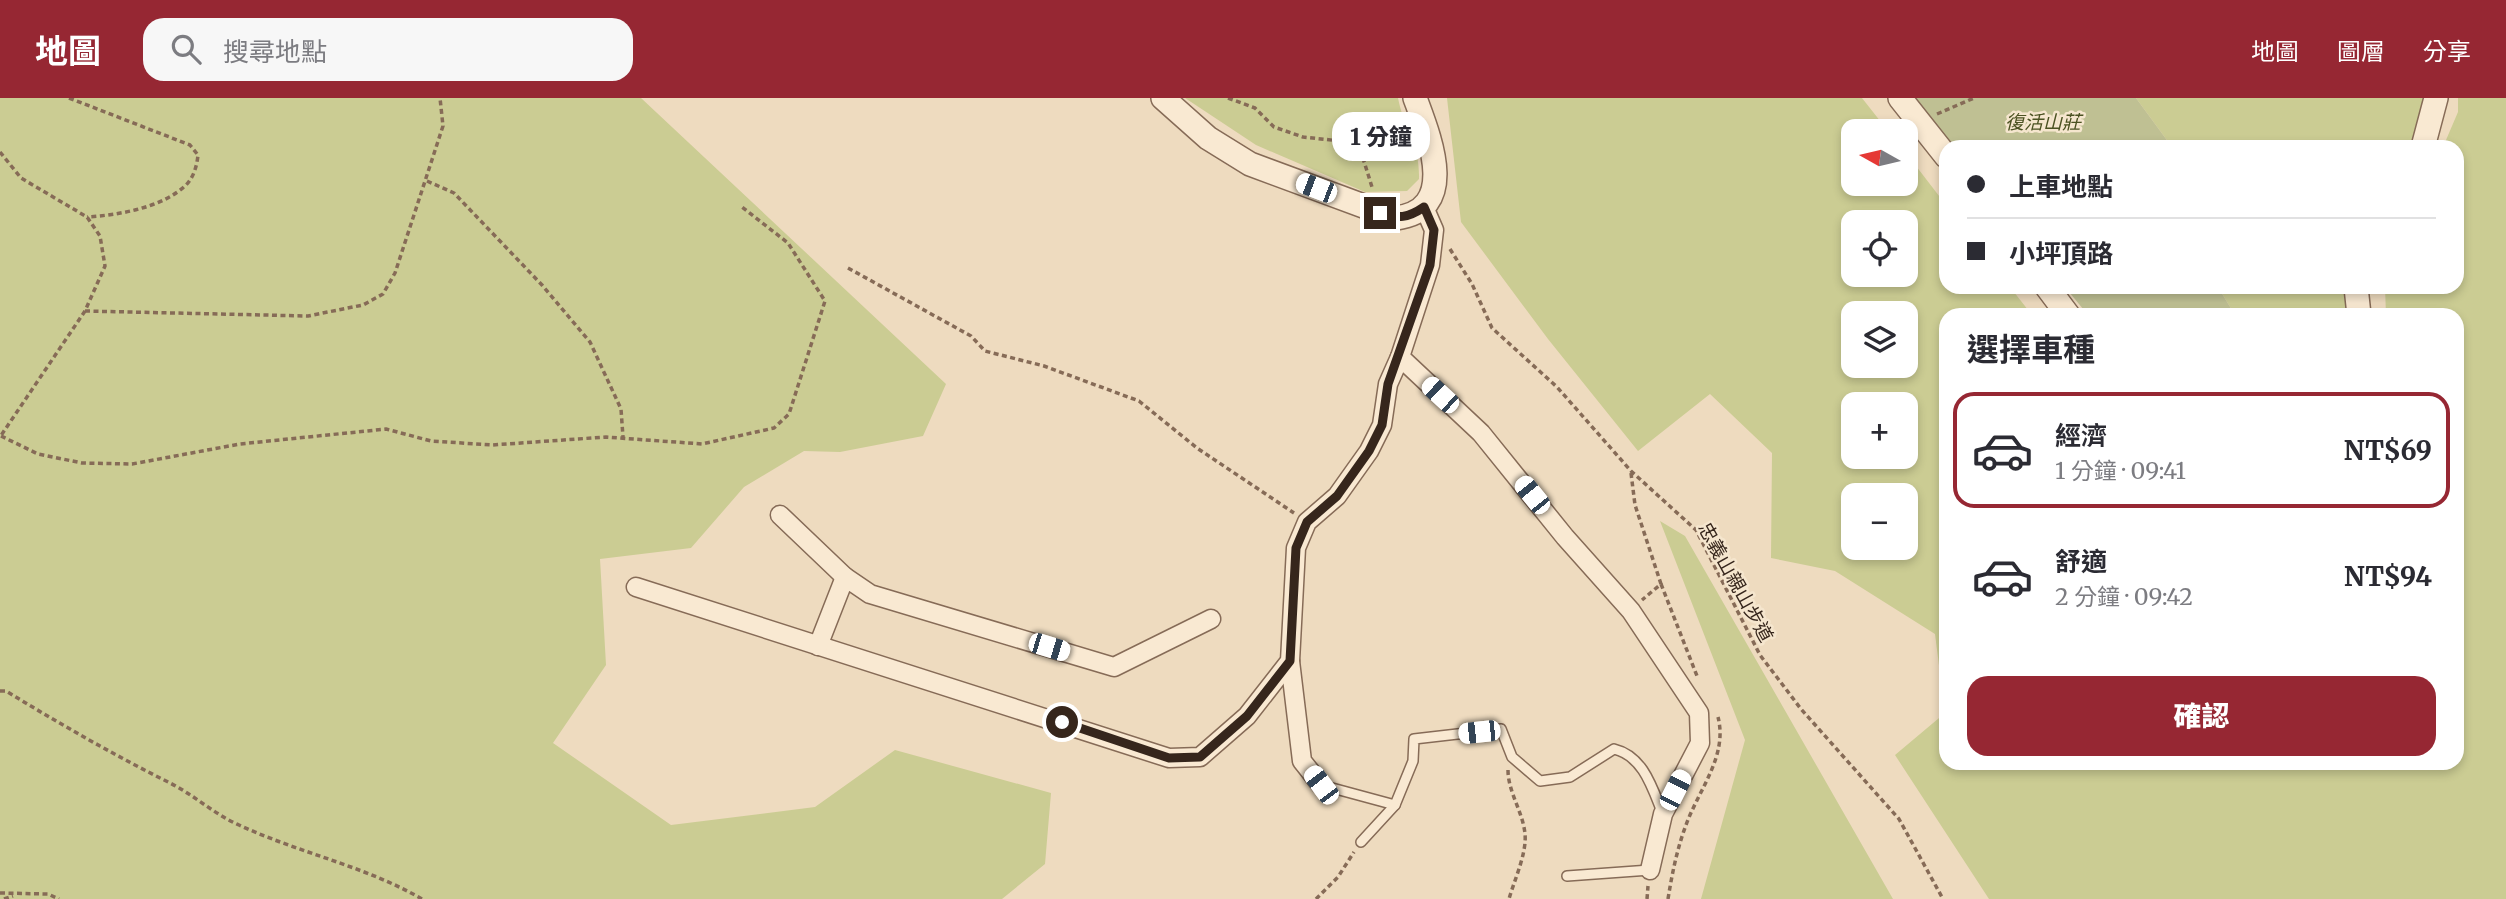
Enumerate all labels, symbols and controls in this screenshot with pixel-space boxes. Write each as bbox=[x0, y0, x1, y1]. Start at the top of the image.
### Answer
search box bbox=[143, 18, 633, 81]
icon: search bbox=[167, 30, 205, 68]
text: 地圖 bbox=[35, 31, 101, 72]
text: 搜尋地點 bbox=[223, 35, 327, 68]
text: 地圖 bbox=[2251, 36, 2299, 67]
text: 圖層 bbox=[2337, 36, 2385, 67]
text: 分享 bbox=[2423, 36, 2471, 67]
park label: 復活山莊 bbox=[2005, 110, 2084, 134]
callout: 1 分鐘 bbox=[1331, 111, 1429, 160]
north arrow bbox=[1841, 119, 1918, 196]
map controls bbox=[1841, 119, 1918, 560]
text: 1 分鐘 bbox=[1350, 122, 1412, 151]
text: 上車地點 bbox=[2009, 170, 2113, 203]
car bbox=[1293, 171, 1340, 205]
route end bbox=[1364, 197, 1396, 229]
button: locate bbox=[1841, 210, 1918, 287]
text: 小坪頂路 bbox=[2009, 237, 2113, 270]
button: layers bbox=[1841, 301, 1918, 378]
text: 選擇車種 bbox=[1967, 330, 2095, 370]
car bbox=[1418, 373, 1463, 417]
button: + bbox=[1841, 392, 1918, 469]
icon: car bbox=[1971, 419, 2034, 482]
text: 經濟 bbox=[2055, 419, 2107, 452]
text: NT$69 bbox=[2344, 434, 2432, 467]
text: 1 分鐘 · 09:41 bbox=[2055, 456, 2186, 485]
car bbox=[1511, 472, 1554, 518]
button: − bbox=[1841, 483, 1918, 560]
street label: 忠義山親山步道 bbox=[1693, 518, 1779, 646]
icon: car bbox=[1971, 545, 2034, 608]
text: 舒適 bbox=[2055, 545, 2107, 578]
text: NT$94 bbox=[2344, 560, 2432, 593]
text: 2 分鐘 · 09:42 bbox=[2055, 582, 2193, 611]
car bbox=[1026, 631, 1073, 663]
button: 確認 bbox=[1967, 676, 2436, 756]
route start bbox=[1046, 706, 1078, 738]
car bbox=[1458, 719, 1501, 745]
car bbox=[1300, 762, 1343, 808]
car bbox=[1657, 767, 1694, 813]

